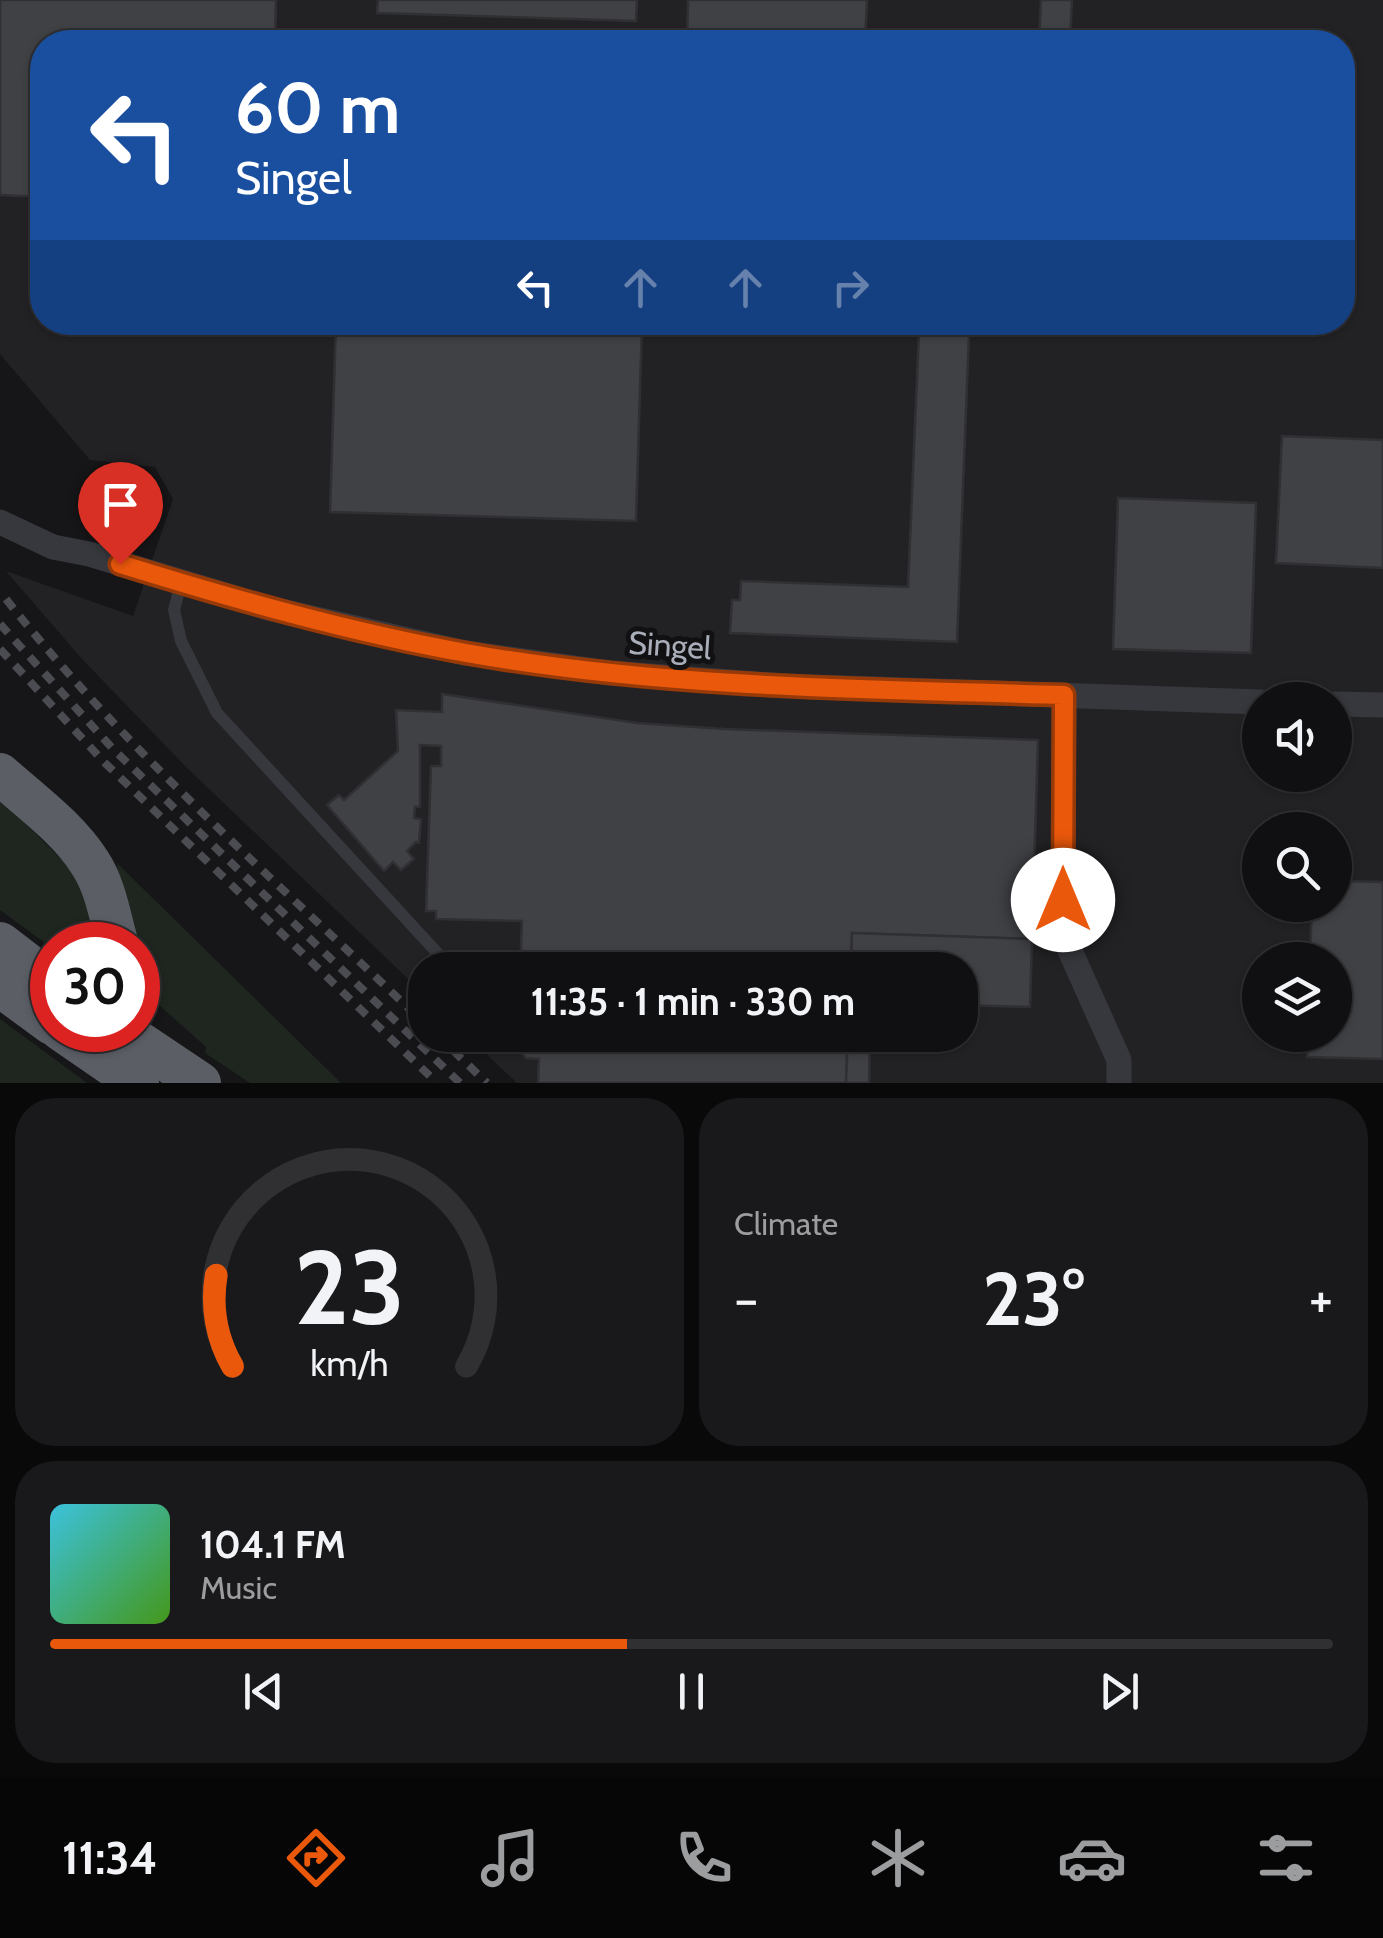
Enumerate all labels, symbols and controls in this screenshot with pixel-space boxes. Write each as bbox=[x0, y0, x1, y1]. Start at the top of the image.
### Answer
text: 60 m bbox=[235, 65, 400, 151]
icon: left bbox=[70, 70, 200, 200]
text: Singel bbox=[235, 151, 352, 205]
icon: left bbox=[508, 260, 563, 315]
icon: ahead bbox=[613, 260, 668, 315]
icon: ahead bbox=[718, 260, 773, 315]
icon: right bbox=[823, 260, 878, 315]
pin bbox=[78, 462, 163, 565]
icon: arrive bbox=[93, 477, 148, 532]
street label: Singel bbox=[627, 623, 713, 667]
map controls bbox=[1242, 682, 1352, 1052]
button: sound bbox=[1242, 682, 1352, 792]
button: search bbox=[1242, 812, 1352, 922]
position arrow bbox=[1011, 848, 1115, 952]
speed limit sign: 30 bbox=[30, 922, 160, 1052]
button: layers bbox=[1242, 942, 1352, 1052]
text: 11:35 · 1 min · 330 m bbox=[531, 978, 855, 1025]
text: Climate bbox=[734, 1204, 838, 1243]
text: 23 bbox=[294, 1224, 405, 1350]
text: 23° bbox=[983, 1253, 1084, 1344]
text: − bbox=[734, 1265, 758, 1332]
text: + bbox=[1309, 1265, 1333, 1332]
text: km/h bbox=[310, 1342, 389, 1385]
text: 104.1 FM bbox=[200, 1521, 346, 1568]
text: Music bbox=[200, 1568, 277, 1607]
icon: previous bbox=[236, 1664, 291, 1719]
icon: pause bbox=[664, 1664, 719, 1719]
icon: next bbox=[1092, 1664, 1147, 1719]
icon: directions bbox=[281, 1823, 351, 1893]
icon: music bbox=[475, 1823, 545, 1893]
icon: phone bbox=[669, 1823, 739, 1893]
icon: climate bbox=[863, 1823, 933, 1893]
icon: car bbox=[1057, 1823, 1127, 1893]
icon: filters bbox=[1251, 1823, 1321, 1893]
text: 11:34 bbox=[62, 1831, 157, 1885]

